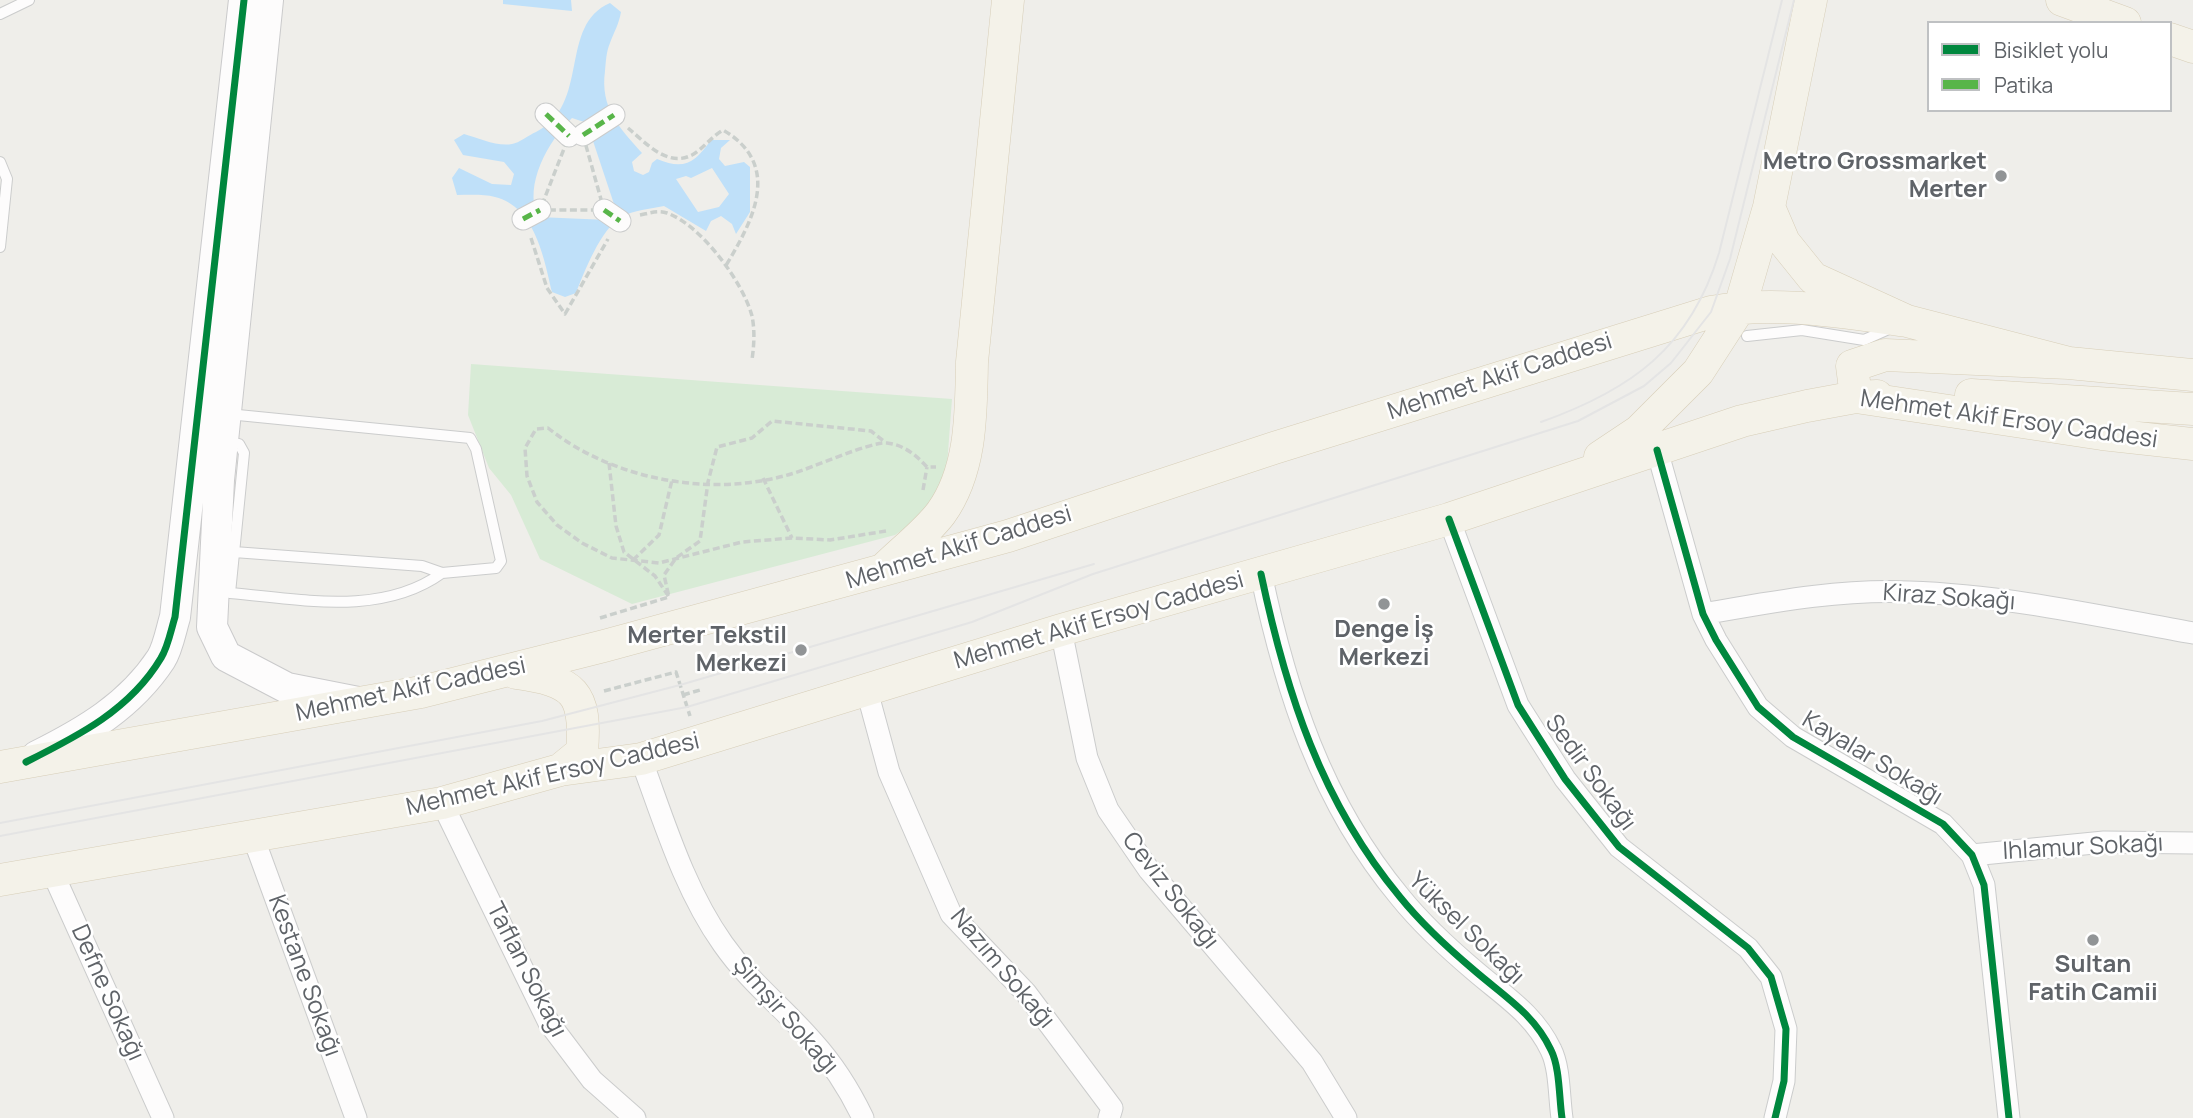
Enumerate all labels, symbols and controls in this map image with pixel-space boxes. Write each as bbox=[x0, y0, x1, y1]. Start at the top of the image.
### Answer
legend bbox=[1927, 21, 2172, 112]
text: Bisiklet yolu bbox=[1994, 36, 2108, 64]
text: Patika bbox=[1994, 71, 2053, 99]
place label: Metro Grossmarket Merter bbox=[1763, 148, 1987, 204]
marker: Metro Grossmarket Merter bbox=[1993, 168, 2009, 184]
street label: Mehmet Akif Caddesi bbox=[1384, 327, 1616, 427]
street label: Mehmet Akif Ersoy Caddesi bbox=[1858, 385, 2160, 455]
street label: Mehmet Akif Caddesi bbox=[843, 500, 1075, 596]
street label: Mehmet Akif Ersoy Caddesi bbox=[951, 566, 1247, 676]
street label: Kiraz Sokağı bbox=[1882, 579, 2016, 617]
marker: Denge İş Merkezi bbox=[1376, 596, 1392, 612]
place label: Denge İş Merkezi bbox=[1334, 616, 1434, 672]
place label: Merter Tekstil Merkezi bbox=[627, 622, 787, 678]
marker: Merter Tekstil Merkezi bbox=[793, 642, 809, 658]
street label: Mehmet Akif Caddesi bbox=[293, 652, 529, 728]
street label: Kayalar Sokağı bbox=[1797, 706, 1947, 812]
street label: Sedir Sokağı bbox=[1538, 709, 1642, 837]
street label: Mehmet Akif Ersoy Caddesi bbox=[404, 727, 702, 823]
street label: Ceviz Sokağı bbox=[1116, 827, 1224, 955]
street label: Ihlamur Sokağı bbox=[2002, 829, 2164, 867]
street label: Yüksel Sokağı bbox=[1402, 867, 1530, 991]
street label: Kestane Sokağı bbox=[261, 891, 347, 1061]
street label: Taflan Sokağı bbox=[480, 898, 572, 1042]
street label: Nazım Sokağı bbox=[944, 903, 1060, 1035]
street label: Defne Sokağı bbox=[64, 921, 150, 1065]
marker: Sultan Fatih Camii bbox=[2085, 932, 2101, 948]
street label: Şimşir Sokağı bbox=[726, 951, 844, 1081]
place label: Sultan Fatih Camii bbox=[2028, 951, 2158, 1007]

